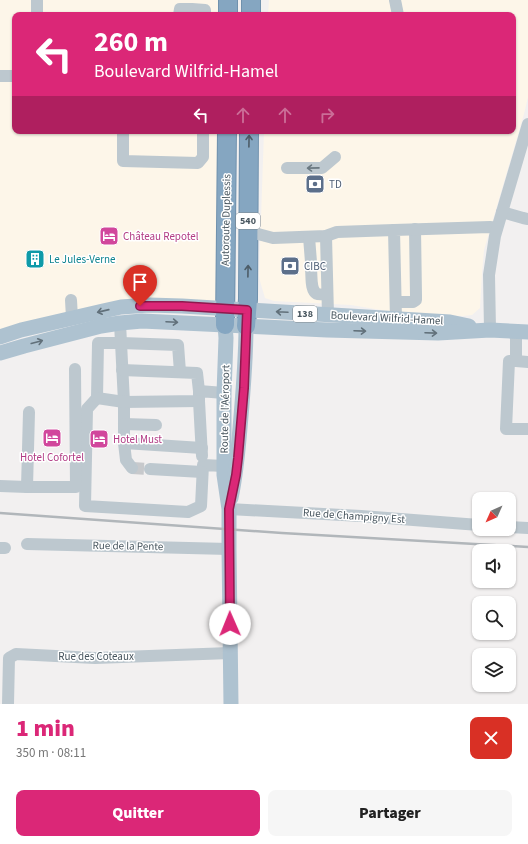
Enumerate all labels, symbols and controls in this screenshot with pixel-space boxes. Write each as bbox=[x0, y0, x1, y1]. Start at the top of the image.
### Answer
text: 260 m bbox=[94, 22, 168, 62]
icon: left bbox=[28, 28, 80, 80]
text: Boulevard Wilfrid-Hamel bbox=[94, 59, 278, 84]
icon: left bbox=[190, 104, 212, 126]
icon: ahead bbox=[232, 104, 254, 126]
icon: ahead bbox=[274, 104, 296, 126]
icon: right bbox=[316, 104, 338, 126]
one-way arrow bbox=[245, 135, 253, 148]
one-way arrow bbox=[307, 164, 320, 172]
bank icon: TD bbox=[304, 173, 326, 195]
street label: Autoroute Duplessis bbox=[218, 174, 234, 266]
place label: TD bbox=[329, 177, 342, 192]
road number: 540 bbox=[236, 213, 260, 229]
hotel icon: Château Repotel bbox=[98, 225, 120, 247]
place label: Château Repotel bbox=[123, 229, 199, 244]
building icon: Le Jules-Verne bbox=[24, 248, 46, 270]
place label: Le Jules-Verne bbox=[49, 252, 116, 267]
bank icon: CIBC bbox=[279, 255, 301, 277]
place label: CIBC bbox=[304, 259, 326, 274]
pin bbox=[123, 265, 157, 306]
one-way arrow bbox=[244, 265, 252, 278]
icon: arrive bbox=[129, 271, 151, 293]
road number: 138 bbox=[293, 306, 317, 322]
one-way arrow bbox=[97, 307, 110, 315]
street label: Boulevard Wilfrid-Hamel bbox=[330, 308, 444, 328]
one-way arrow bbox=[276, 309, 289, 316]
one-way arrow bbox=[166, 319, 179, 326]
one-way arrow bbox=[353, 327, 366, 335]
one-way arrow bbox=[424, 329, 437, 337]
one-way arrow bbox=[31, 338, 44, 346]
street label: Route de l'Aéroport bbox=[217, 364, 233, 453]
hotel icon: Hotel Cofortel bbox=[41, 427, 63, 449]
hotel icon: Hotel Must bbox=[88, 428, 110, 450]
place label: Hotel Must bbox=[113, 432, 162, 447]
place label: Hotel Cofortel bbox=[20, 450, 84, 465]
north arrow bbox=[472, 492, 516, 536]
map controls bbox=[472, 492, 516, 692]
street label: Rue de Champigny Est bbox=[302, 505, 406, 527]
street label: Rue de la Pente bbox=[93, 538, 164, 554]
button: sound bbox=[472, 544, 516, 588]
button: search bbox=[472, 596, 516, 640]
position arrow bbox=[209, 603, 251, 645]
button: layers bbox=[472, 648, 516, 692]
street label: Rue des Coteaux bbox=[58, 649, 134, 664]
text: 1 min bbox=[16, 711, 75, 746]
button: close bbox=[470, 717, 512, 759]
text: 350 m · 08:11 bbox=[16, 744, 86, 762]
button: Quitter bbox=[16, 790, 260, 836]
button: Partager bbox=[268, 790, 512, 836]

